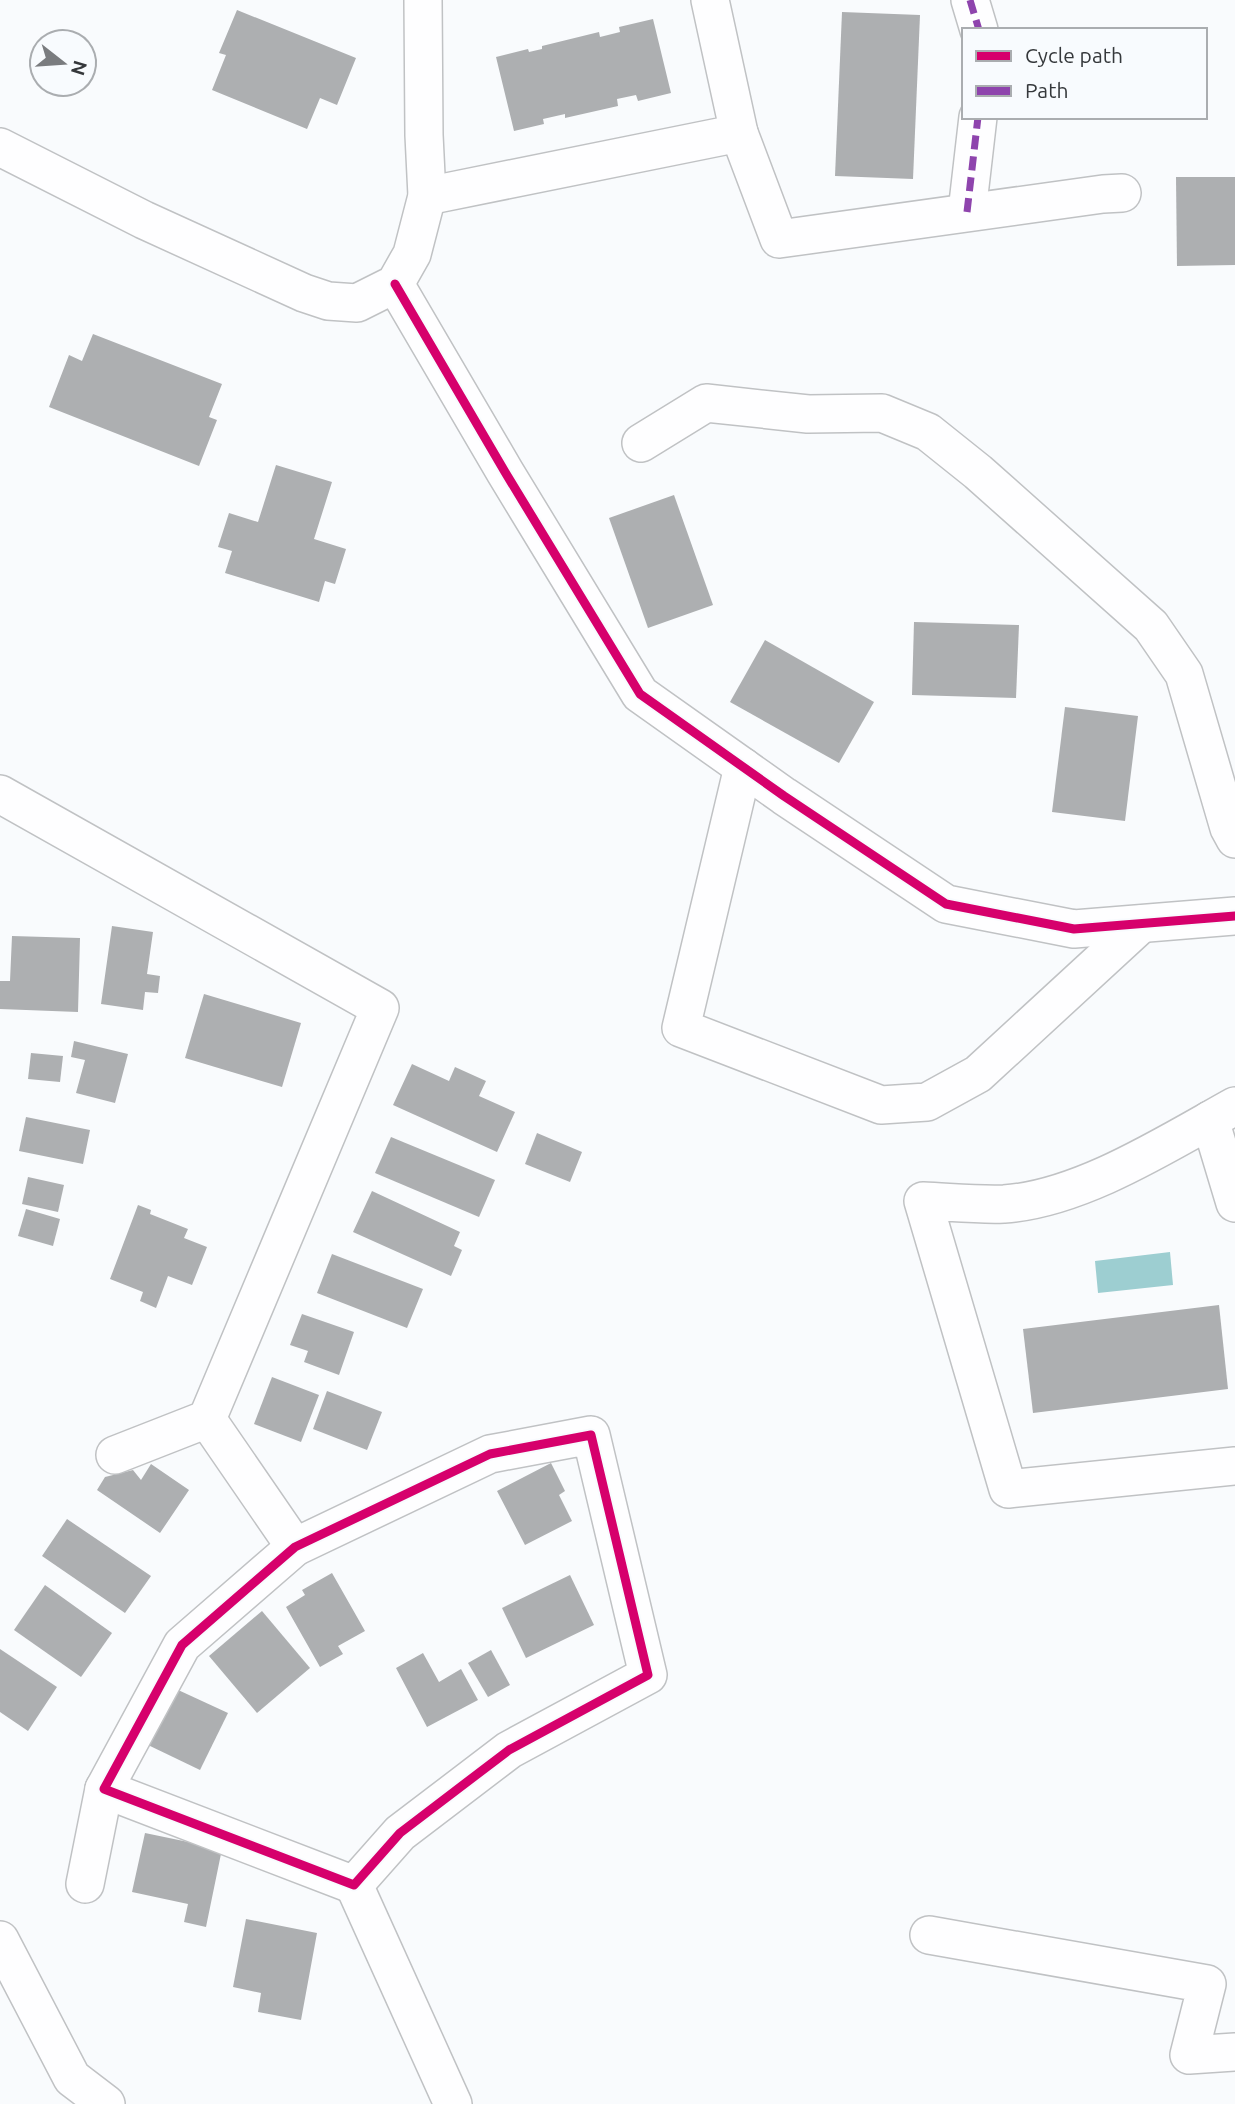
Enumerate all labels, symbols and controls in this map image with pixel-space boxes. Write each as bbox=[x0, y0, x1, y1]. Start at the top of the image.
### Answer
north arrow bbox=[28, 28, 98, 98]
legend bbox=[962, 28, 1207, 119]
text: Cycle path bbox=[1025, 43, 1123, 67]
text: N bbox=[67, 58, 92, 78]
text: Path bbox=[1025, 78, 1068, 102]

